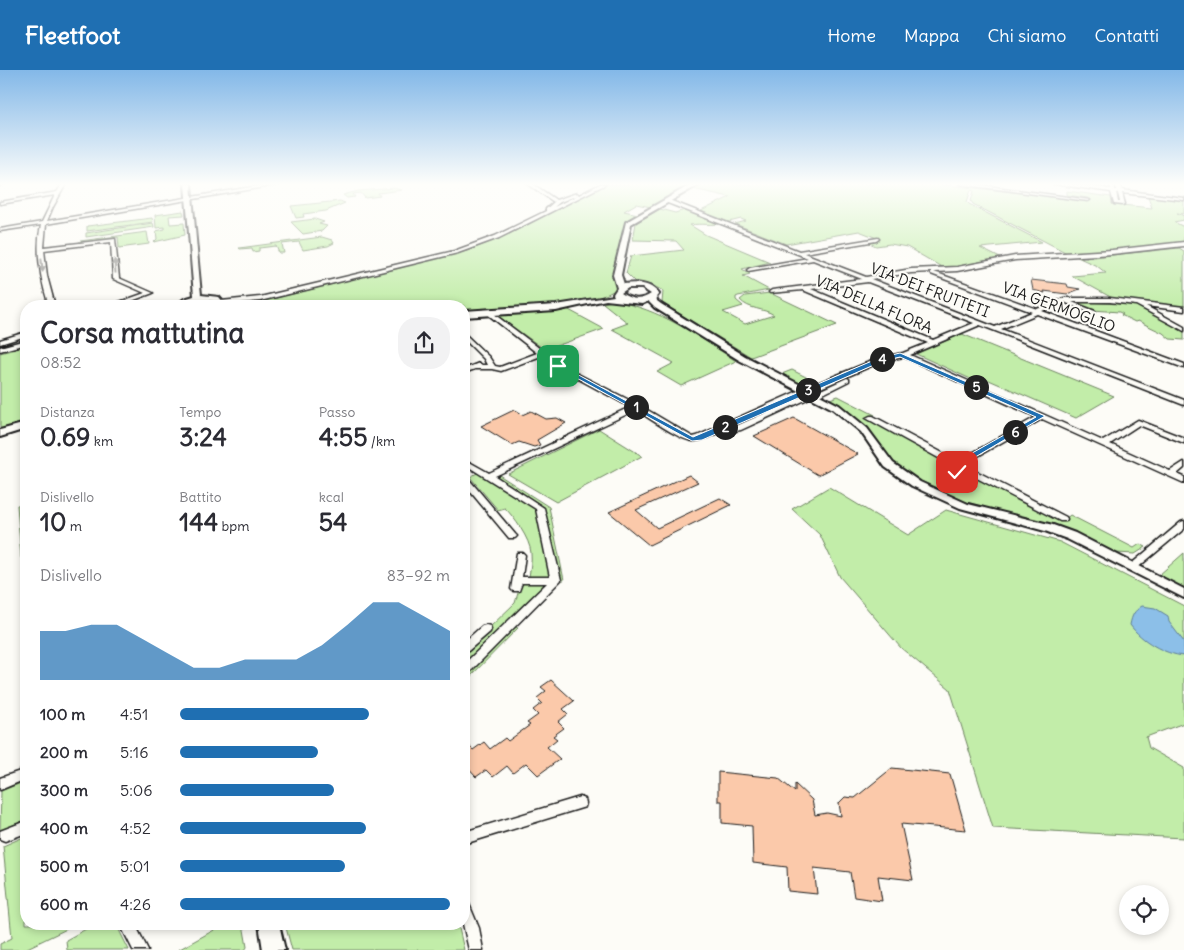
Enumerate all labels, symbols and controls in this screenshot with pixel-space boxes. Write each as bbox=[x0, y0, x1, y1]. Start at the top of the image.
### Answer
text: Fleetfoot bbox=[25, 20, 120, 50]
text: Home bbox=[827, 24, 876, 47]
text: Mappa bbox=[904, 24, 959, 47]
text: Chi siamo bbox=[987, 24, 1066, 47]
text: Contatti bbox=[1094, 24, 1159, 47]
one-way arrow bbox=[38, 257, 46, 273]
one-way arrow bbox=[111, 258, 119, 274]
street label: VIA DEI FRUTTETI bbox=[868, 259, 992, 321]
street label: VIA DELLA FLORA bbox=[813, 271, 936, 337]
street label: VIA GERMOGLIO bbox=[1000, 278, 1118, 336]
text: Corsa mattutina bbox=[40, 315, 244, 351]
button: share bbox=[398, 317, 450, 369]
pin bbox=[537, 345, 579, 387]
pin: 4 bbox=[870, 346, 894, 372]
text: 4 bbox=[878, 350, 887, 368]
text: 08:52 bbox=[40, 352, 81, 372]
icon: arrive bbox=[544, 352, 572, 380]
pin: 5 bbox=[964, 374, 988, 400]
pin: 3 bbox=[796, 378, 820, 402]
text: 5 bbox=[972, 378, 981, 396]
text: 3 bbox=[805, 381, 812, 399]
pin: 1 bbox=[624, 394, 648, 420]
text: 1 bbox=[634, 398, 639, 416]
text: Distanza bbox=[40, 403, 95, 421]
text: Tempo bbox=[179, 403, 221, 421]
text: Passo bbox=[319, 403, 355, 421]
pin: 2 bbox=[712, 414, 738, 440]
text: 2 bbox=[722, 418, 729, 436]
pin: 6 bbox=[1002, 420, 1028, 444]
text: 0.69 bbox=[40, 421, 90, 453]
text: 3:24 bbox=[179, 421, 227, 453]
text: 4:55 bbox=[319, 421, 368, 453]
text: 6 bbox=[1011, 423, 1020, 441]
text: km bbox=[90, 432, 113, 450]
text: /km bbox=[368, 432, 395, 450]
pin bbox=[936, 451, 978, 493]
icon: check bbox=[943, 458, 971, 486]
text: Dislivello bbox=[40, 488, 94, 506]
text: Battito bbox=[179, 488, 222, 506]
text: kcal bbox=[319, 488, 344, 506]
text: 10 bbox=[40, 506, 66, 538]
text: 144 bbox=[179, 506, 218, 538]
text: 54 bbox=[319, 506, 347, 538]
text: m bbox=[66, 517, 82, 535]
text: bpm bbox=[218, 517, 249, 535]
text: Dislivello bbox=[40, 565, 102, 585]
text: 83–92 m bbox=[387, 565, 450, 585]
text: 100 m bbox=[40, 704, 85, 724]
text: 4:51 bbox=[120, 704, 148, 724]
text: 200 m bbox=[40, 742, 88, 762]
text: 5:16 bbox=[120, 742, 148, 762]
text: 300 m bbox=[40, 780, 88, 800]
text: 5:06 bbox=[120, 780, 153, 800]
text: 400 m bbox=[40, 818, 88, 838]
text: 4:52 bbox=[120, 818, 151, 838]
text: 500 m bbox=[40, 856, 88, 876]
text: 5:01 bbox=[120, 856, 150, 876]
map controls bbox=[1119, 885, 1169, 935]
button: locate bbox=[1119, 885, 1169, 935]
text: 600 m bbox=[40, 894, 88, 914]
text: 4:26 bbox=[120, 894, 151, 914]

